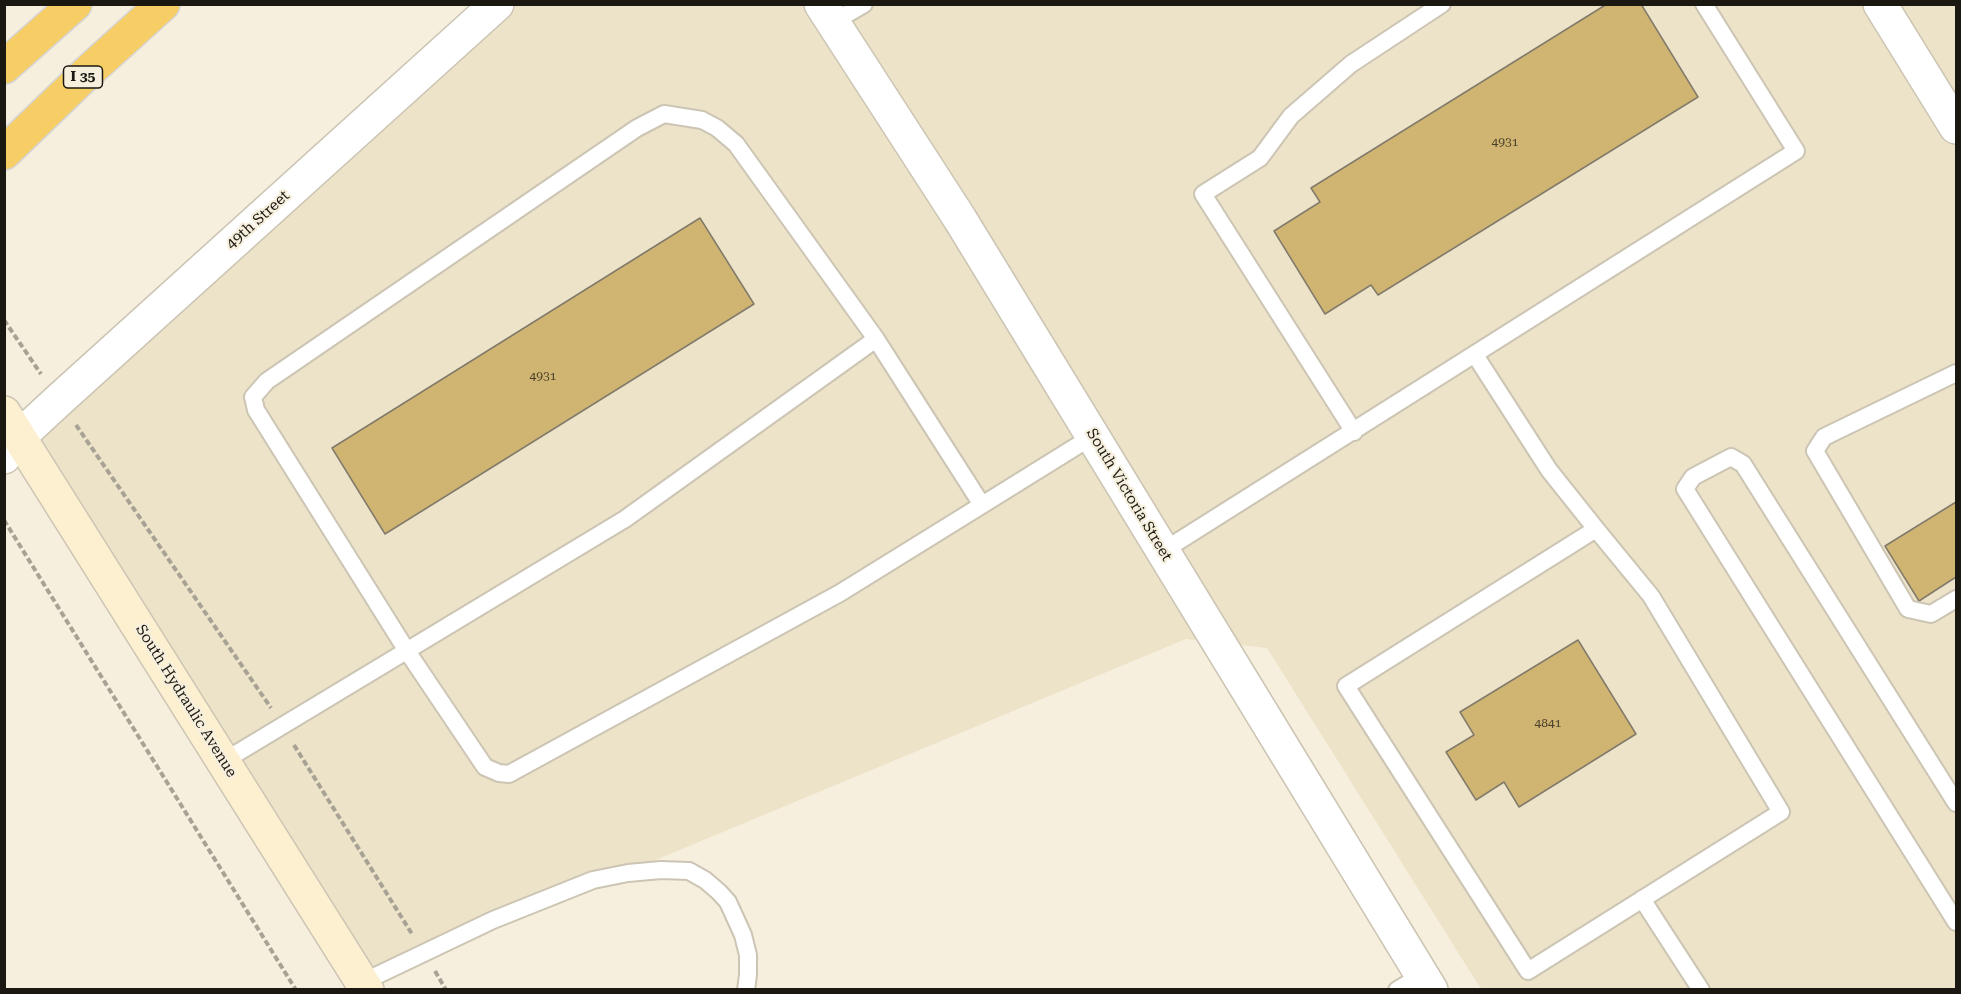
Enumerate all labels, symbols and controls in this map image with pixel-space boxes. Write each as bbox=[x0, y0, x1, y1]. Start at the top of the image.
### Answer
road number: I 35 bbox=[64, 66, 103, 88]
house number: 4931 bbox=[1492, 135, 1518, 149]
street label: 49th Street bbox=[223, 187, 293, 253]
house number: 4931 bbox=[530, 369, 556, 383]
street label: South Victoria Street bbox=[1082, 425, 1176, 565]
street label: South Hydraulic Avenue bbox=[132, 621, 240, 781]
house number: 4841 bbox=[1535, 716, 1561, 730]

